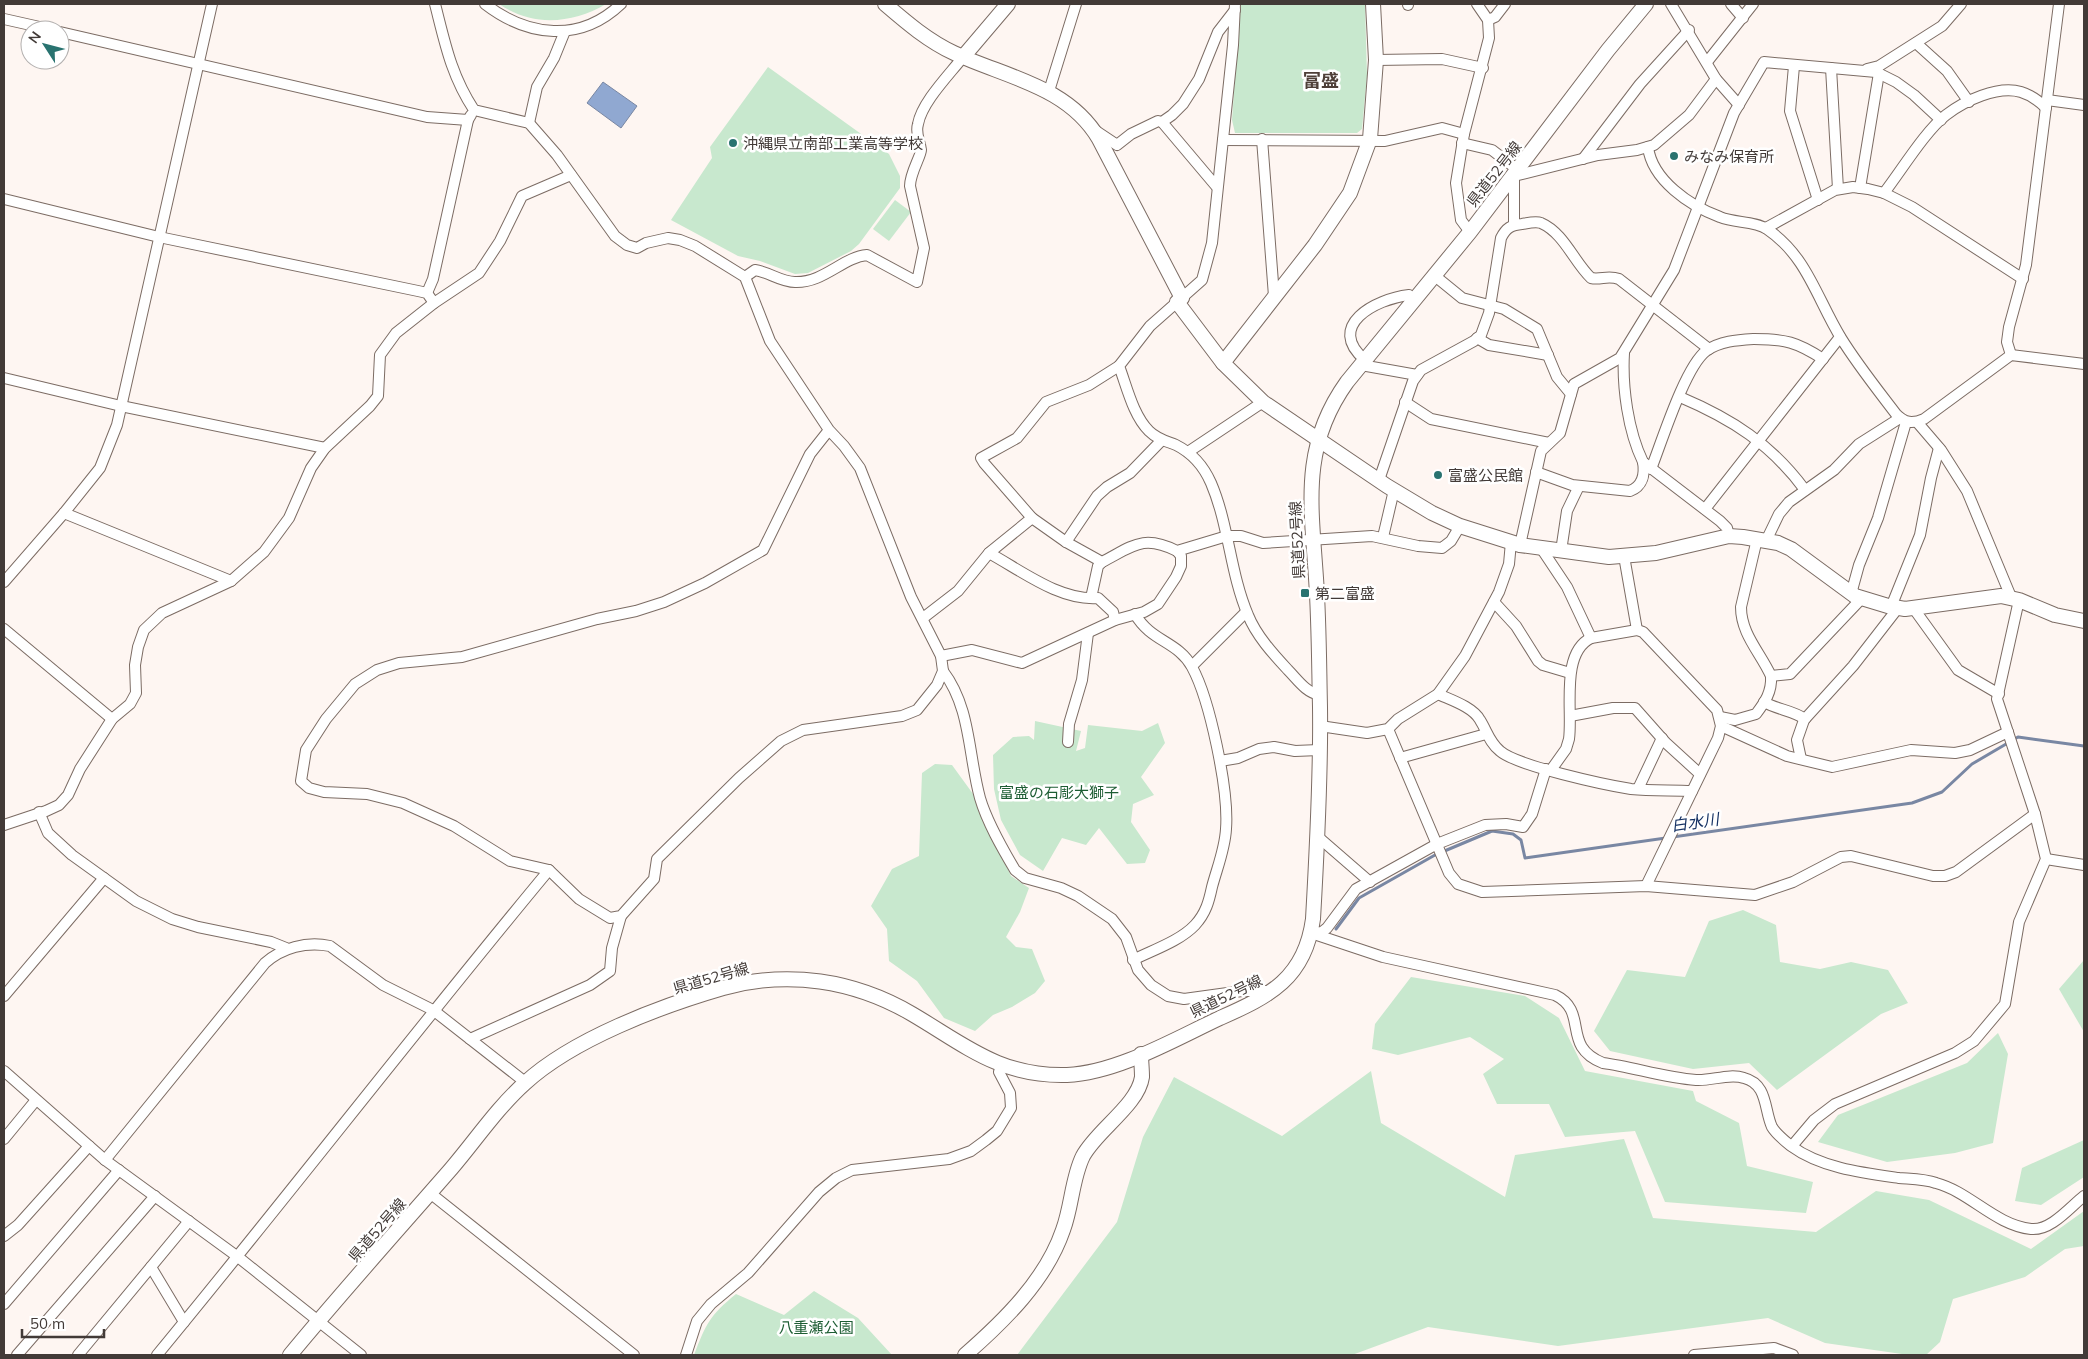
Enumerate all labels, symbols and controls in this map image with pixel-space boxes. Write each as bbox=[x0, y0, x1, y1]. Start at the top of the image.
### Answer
north arrow bbox=[20, 20, 70, 70]
text: N bbox=[24, 28, 45, 47]
district label: 富盛 bbox=[1303, 69, 1339, 92]
place label: 沖縄県立南部工業高等学校 bbox=[743, 134, 923, 153]
marker: 沖縄県立南部工業高等学校 bbox=[727, 137, 739, 149]
street label: 県道52号線 bbox=[1462, 137, 1526, 211]
place label: みなみ保育所 bbox=[1684, 147, 1774, 166]
marker: みなみ保育所 bbox=[1668, 150, 1680, 162]
place label: 富盛公民館 bbox=[1448, 466, 1523, 485]
marker: 富盛公民館 bbox=[1432, 469, 1444, 481]
street label: 県道52号線 bbox=[1285, 501, 1309, 579]
place label: 第二富盛 bbox=[1315, 584, 1375, 603]
marker: 第二富盛 bbox=[1299, 587, 1311, 599]
park label: 富盛の石彫大獅子 bbox=[999, 783, 1119, 802]
water label: 白水川 bbox=[1670, 808, 1722, 835]
street label: 県道52号線 bbox=[671, 958, 751, 998]
street label: 県道52号線 bbox=[1187, 970, 1265, 1022]
street label: 県道52号線 bbox=[344, 1194, 410, 1266]
scale bar bbox=[22, 1306, 105, 1338]
text: 50 m bbox=[30, 1314, 65, 1333]
park label: 八重瀬公園 bbox=[778, 1318, 854, 1337]

